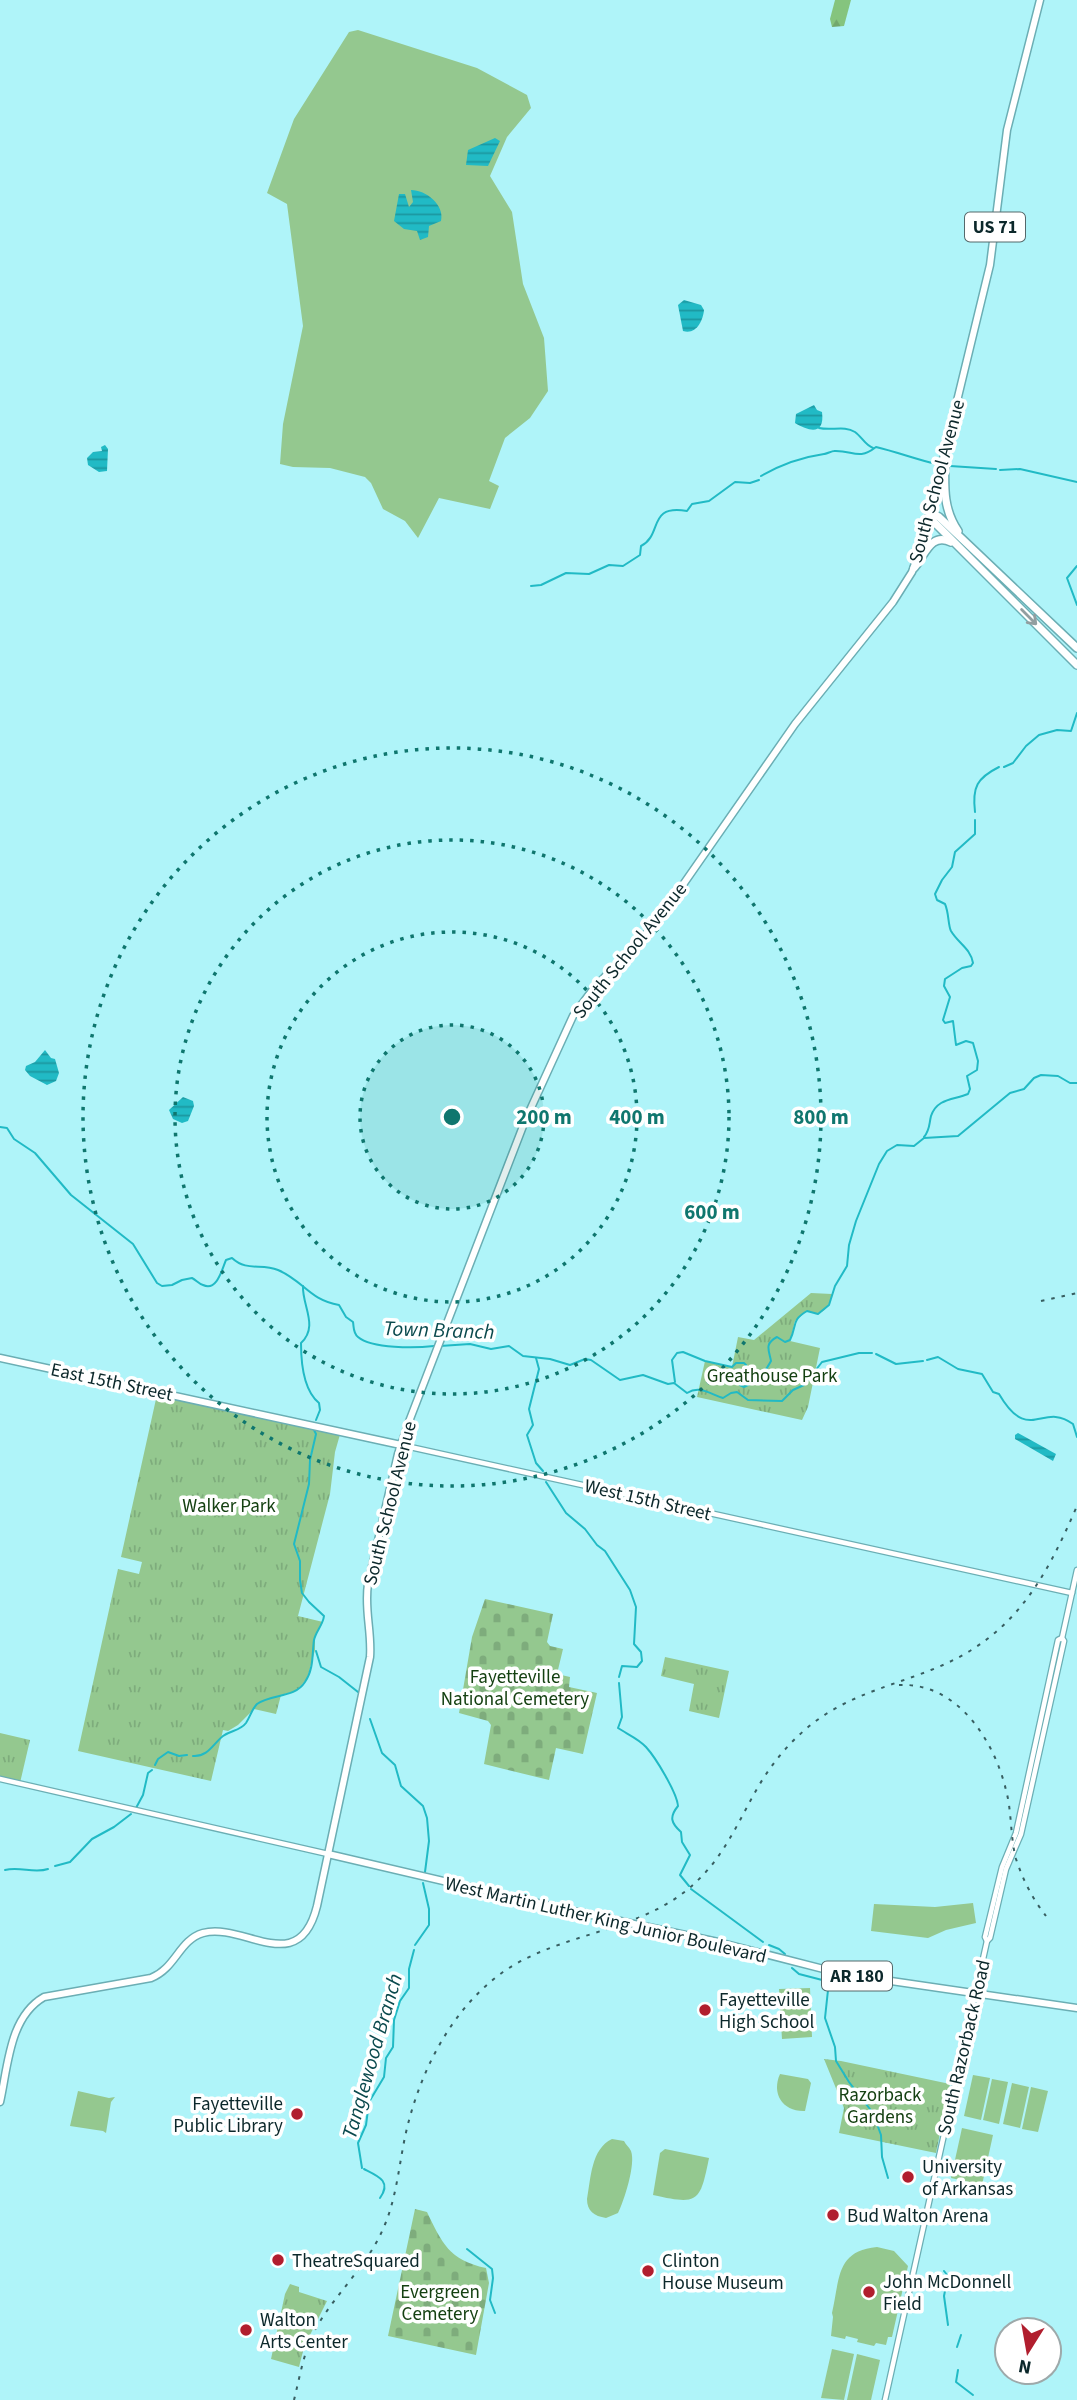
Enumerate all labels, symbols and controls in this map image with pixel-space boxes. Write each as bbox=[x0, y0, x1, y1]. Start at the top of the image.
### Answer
road number: US 71 bbox=[965, 212, 1025, 242]
street label: South School Avenue bbox=[903, 397, 972, 566]
one-way arrow bbox=[1020, 609, 1037, 626]
street label: South School Avenue bbox=[567, 877, 694, 1025]
text: 200 m bbox=[516, 1102, 572, 1132]
text: 400 m bbox=[609, 1102, 665, 1132]
text: 800 m bbox=[793, 1102, 849, 1132]
centre of rings bbox=[440, 1105, 464, 1129]
text: 600 m bbox=[684, 1197, 740, 1227]
water label: Town Branch bbox=[383, 1313, 495, 1347]
street label: East 15th Street bbox=[48, 1356, 176, 1409]
park label: Greathouse Park bbox=[707, 1363, 838, 1390]
street label: South School Avenue bbox=[357, 1418, 424, 1588]
street label: West 15th Street bbox=[582, 1473, 714, 1528]
park label: Walker Park bbox=[182, 1493, 276, 1520]
park label: Fayetteville National Cemetery bbox=[441, 1664, 589, 1713]
street label: West Martin Luther King Junior Boulevard bbox=[442, 1870, 769, 1971]
street label: South Razorback Road bbox=[931, 1957, 998, 2138]
road number: AR 180 bbox=[822, 1962, 892, 1990]
water label: Tanglewood Branch bbox=[334, 1970, 410, 2142]
place label: Fayetteville High School bbox=[719, 1987, 815, 2036]
marker: Fayetteville High School bbox=[697, 2002, 713, 2018]
park label: Razorback Gardens bbox=[839, 2082, 922, 2131]
place label: Fayetteville Public Library bbox=[173, 2091, 283, 2140]
marker: Fayetteville Public Library bbox=[289, 2106, 305, 2122]
place label: University of Arkansas bbox=[922, 2154, 1013, 2203]
marker: University of Arkansas bbox=[900, 2169, 916, 2185]
place label: Bud Walton Arena bbox=[847, 2203, 989, 2230]
marker: Bud Walton Arena bbox=[825, 2207, 841, 2223]
place label: TheatreSquared bbox=[292, 2248, 420, 2275]
place label: Clinton House Museum bbox=[662, 2248, 784, 2297]
marker: TheatreSquared bbox=[270, 2252, 286, 2268]
marker: Clinton House Museum bbox=[640, 2263, 656, 2279]
place label: John McDonnell Field bbox=[883, 2269, 1011, 2318]
park label: Evergreen Cemetery bbox=[400, 2279, 480, 2328]
marker: John McDonnell Field bbox=[861, 2284, 877, 2300]
place label: Walton Arts Center bbox=[260, 2307, 348, 2356]
north arrow bbox=[993, 2316, 1063, 2386]
marker: Walton Arts Center bbox=[238, 2322, 254, 2338]
text: N bbox=[1016, 2352, 1034, 2381]

